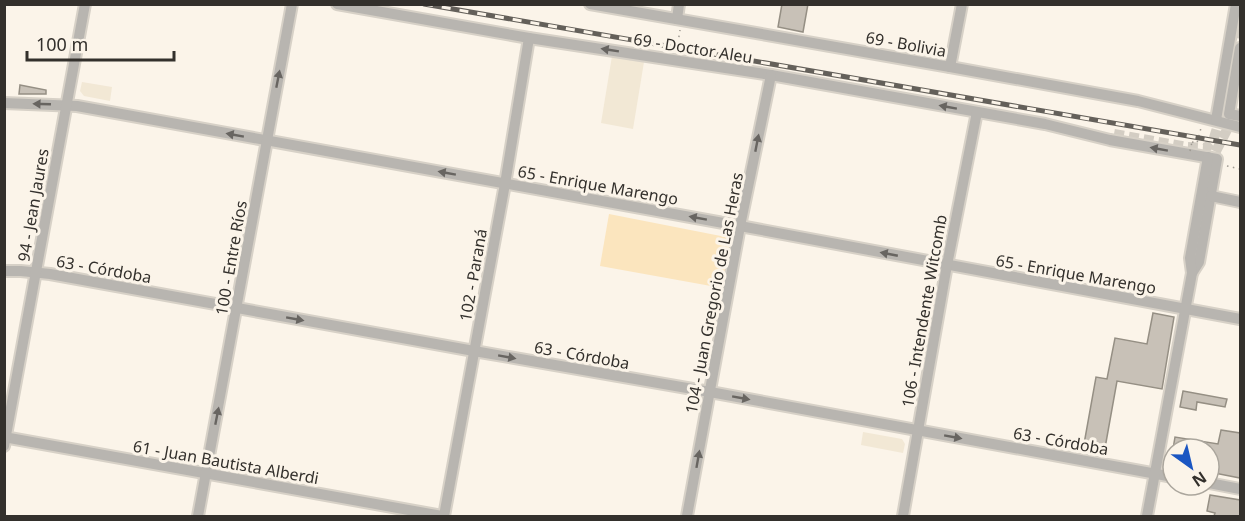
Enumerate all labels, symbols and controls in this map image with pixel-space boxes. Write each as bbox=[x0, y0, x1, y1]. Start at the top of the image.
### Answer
scale bar bbox=[27, 24, 174, 62]
street label: 69 - Bolivia bbox=[864, 26, 948, 62]
street label: 69 - Doctor Aleu bbox=[632, 28, 754, 68]
text: 100 m bbox=[36, 32, 88, 56]
one-way arrow bbox=[601, 46, 620, 55]
one-way arrow bbox=[274, 70, 283, 89]
one-way arrow bbox=[33, 99, 52, 109]
one-way arrow bbox=[938, 102, 957, 111]
one-way arrow bbox=[225, 130, 244, 139]
one-way arrow bbox=[753, 134, 762, 153]
one-way arrow bbox=[1150, 144, 1169, 153]
street label: 94 - Jean Jaures bbox=[12, 147, 54, 263]
street label: 65 - Enrique Marengo bbox=[516, 160, 680, 210]
one-way arrow bbox=[437, 168, 456, 177]
street label: 104 - Juan Gregorio de Las Heras bbox=[680, 171, 748, 415]
street label: 100 - Entre Ríos bbox=[210, 199, 252, 317]
street label: 106 - Intendente Witcomb bbox=[896, 213, 952, 409]
one-way arrow bbox=[688, 214, 707, 223]
street label: 102 - Paraná bbox=[454, 227, 492, 323]
one-way arrow bbox=[880, 249, 899, 258]
street label: 65 - Enrique Marengo bbox=[994, 249, 1158, 299]
street label: 63 - Córdoba bbox=[55, 250, 153, 288]
one-way arrow bbox=[285, 315, 304, 324]
street label: 63 - Córdoba bbox=[533, 336, 631, 374]
one-way arrow bbox=[498, 353, 517, 362]
one-way arrow bbox=[731, 394, 750, 403]
one-way arrow bbox=[213, 406, 222, 425]
street label: 63 - Córdoba bbox=[1012, 422, 1110, 460]
one-way arrow bbox=[944, 433, 963, 442]
street label: 61 - Juan Bautista Alberdi bbox=[131, 435, 321, 489]
north arrow bbox=[1161, 437, 1221, 497]
one-way arrow bbox=[694, 449, 703, 468]
text: N bbox=[1188, 467, 1211, 492]

